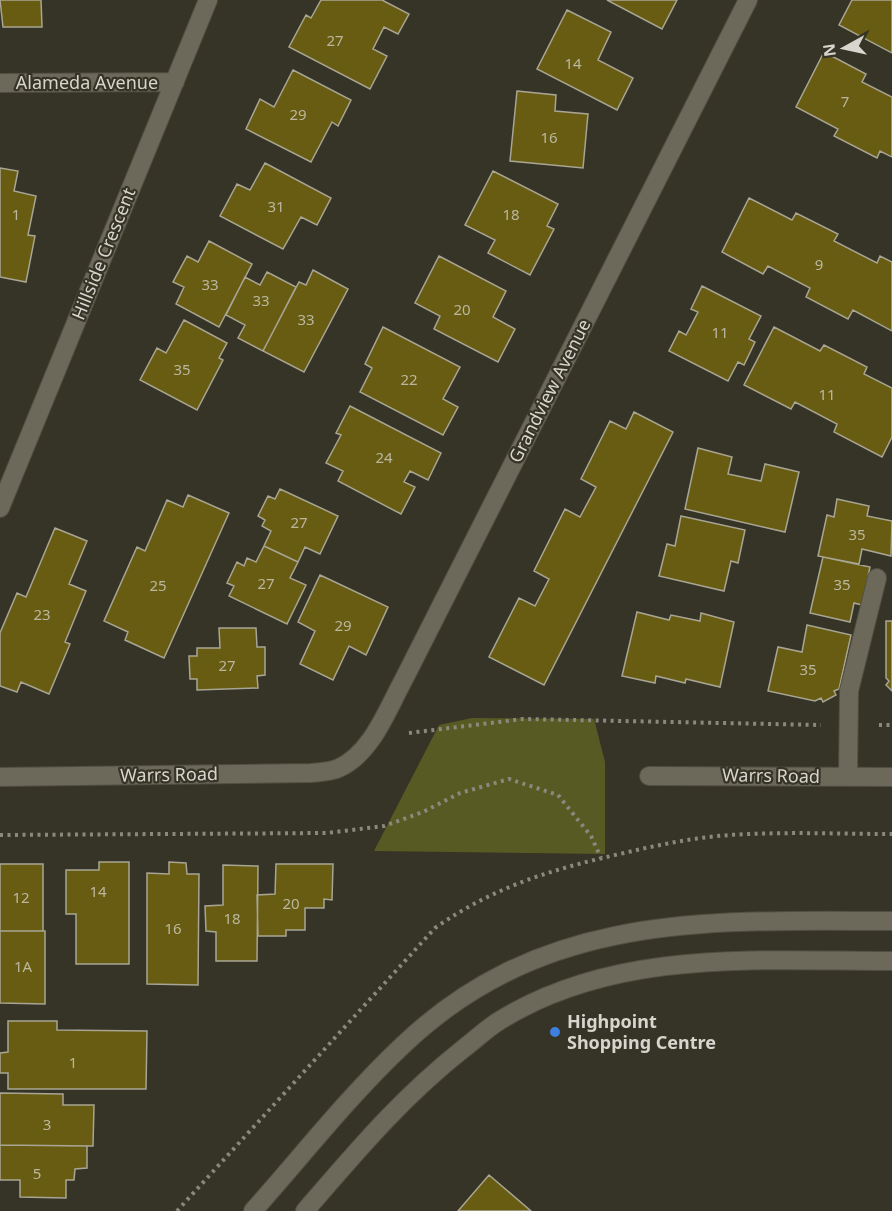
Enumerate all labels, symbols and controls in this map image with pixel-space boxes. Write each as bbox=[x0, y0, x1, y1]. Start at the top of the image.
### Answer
north arrow bbox=[814, 18, 874, 78]
house number: 27 bbox=[326, 30, 344, 50]
text: N bbox=[817, 42, 841, 58]
house number: 14 bbox=[564, 53, 582, 73]
street label: Alameda Avenue bbox=[16, 70, 158, 94]
house number: 7 bbox=[841, 91, 849, 111]
house number: 29 bbox=[289, 104, 307, 124]
house number: 16 bbox=[540, 127, 558, 147]
street label: Hillside Crescent bbox=[66, 184, 141, 323]
house number: 31 bbox=[267, 196, 285, 216]
house number: 1 bbox=[12, 204, 20, 224]
house number: 18 bbox=[502, 204, 520, 224]
house number: 9 bbox=[815, 254, 823, 274]
house number: 33 bbox=[201, 274, 219, 294]
house number: 33 bbox=[252, 290, 270, 310]
house number: 20 bbox=[453, 299, 471, 319]
house number: 33 bbox=[297, 309, 315, 329]
street label: Grandview Avenue bbox=[503, 315, 596, 466]
house number: 11 bbox=[711, 322, 729, 342]
house number: 35 bbox=[173, 359, 191, 379]
house number: 22 bbox=[400, 369, 418, 389]
house number: 11 bbox=[818, 384, 836, 404]
house number: 24 bbox=[375, 447, 393, 467]
house number: 27 bbox=[290, 512, 308, 532]
house number: 35 bbox=[848, 524, 866, 544]
house number: 27 bbox=[257, 573, 275, 593]
house number: 35 bbox=[833, 574, 851, 594]
house number: 25 bbox=[149, 575, 167, 595]
house number: 23 bbox=[33, 604, 51, 624]
house number: 29 bbox=[334, 615, 352, 635]
house number: 27 bbox=[218, 655, 236, 675]
house number: 35 bbox=[799, 659, 817, 679]
street label: Warrs Road bbox=[120, 761, 218, 787]
street label: Warrs Road bbox=[722, 762, 820, 788]
house number: 14 bbox=[89, 881, 107, 901]
house number: 12 bbox=[12, 887, 30, 907]
house number: 20 bbox=[282, 893, 300, 913]
house number: 18 bbox=[223, 908, 241, 928]
house number: 16 bbox=[164, 918, 182, 938]
house number: 1A bbox=[14, 956, 32, 976]
place label: Highpoint Shopping Centre bbox=[567, 1009, 716, 1054]
marker: Highpoint Shopping Centre bbox=[548, 1025, 562, 1039]
house number: 1 bbox=[69, 1052, 77, 1072]
house number: 3 bbox=[43, 1114, 51, 1134]
house number: 5 bbox=[33, 1163, 41, 1183]

